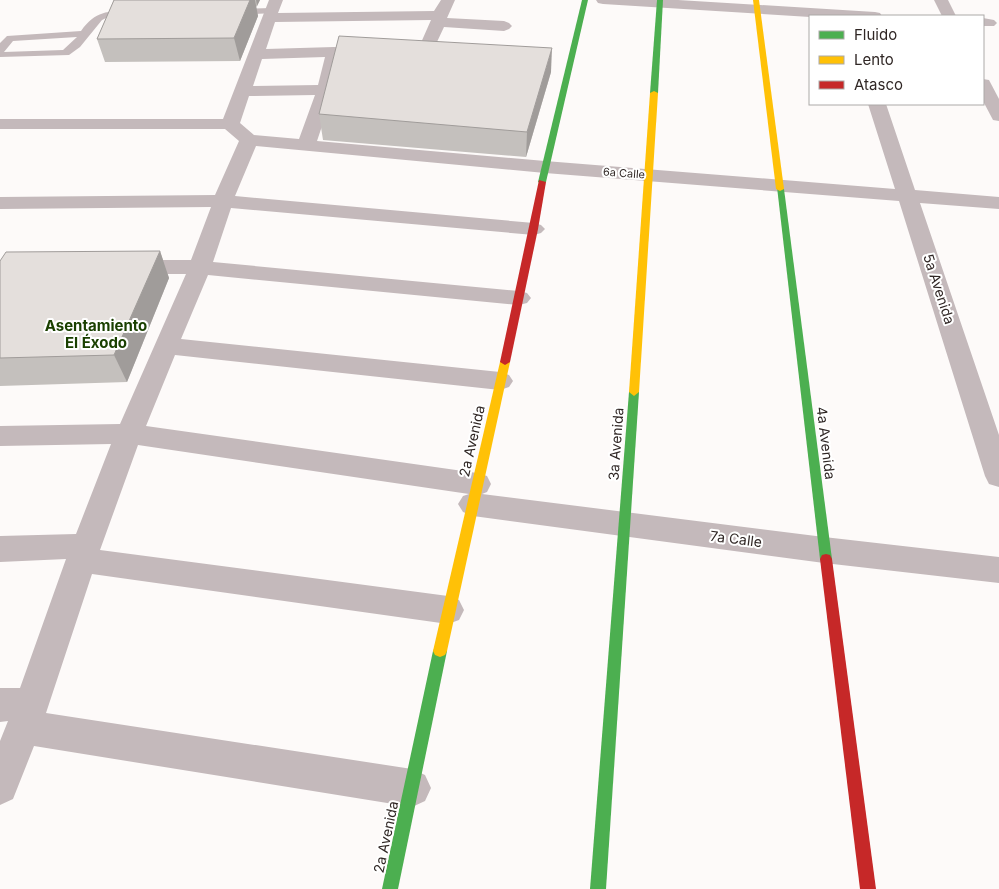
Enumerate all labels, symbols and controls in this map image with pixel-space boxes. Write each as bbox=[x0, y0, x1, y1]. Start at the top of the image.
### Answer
legend bbox=[809, 15, 984, 105]
text: Fluido bbox=[854, 25, 897, 44]
text: Lento bbox=[854, 50, 894, 69]
text: Atasco bbox=[854, 75, 903, 94]
street label: 6a Calle bbox=[603, 165, 645, 181]
street label: 5a Avenida bbox=[920, 252, 959, 326]
district label: Asentamiento El Éxodo bbox=[45, 316, 147, 352]
street label: 2a Avenida bbox=[455, 403, 488, 478]
street label: 4a Avenida bbox=[814, 405, 839, 480]
street label: 3a Avenida bbox=[604, 407, 627, 481]
street label: 7a Calle bbox=[709, 527, 763, 550]
street label: 2a Avenida bbox=[370, 799, 401, 874]

